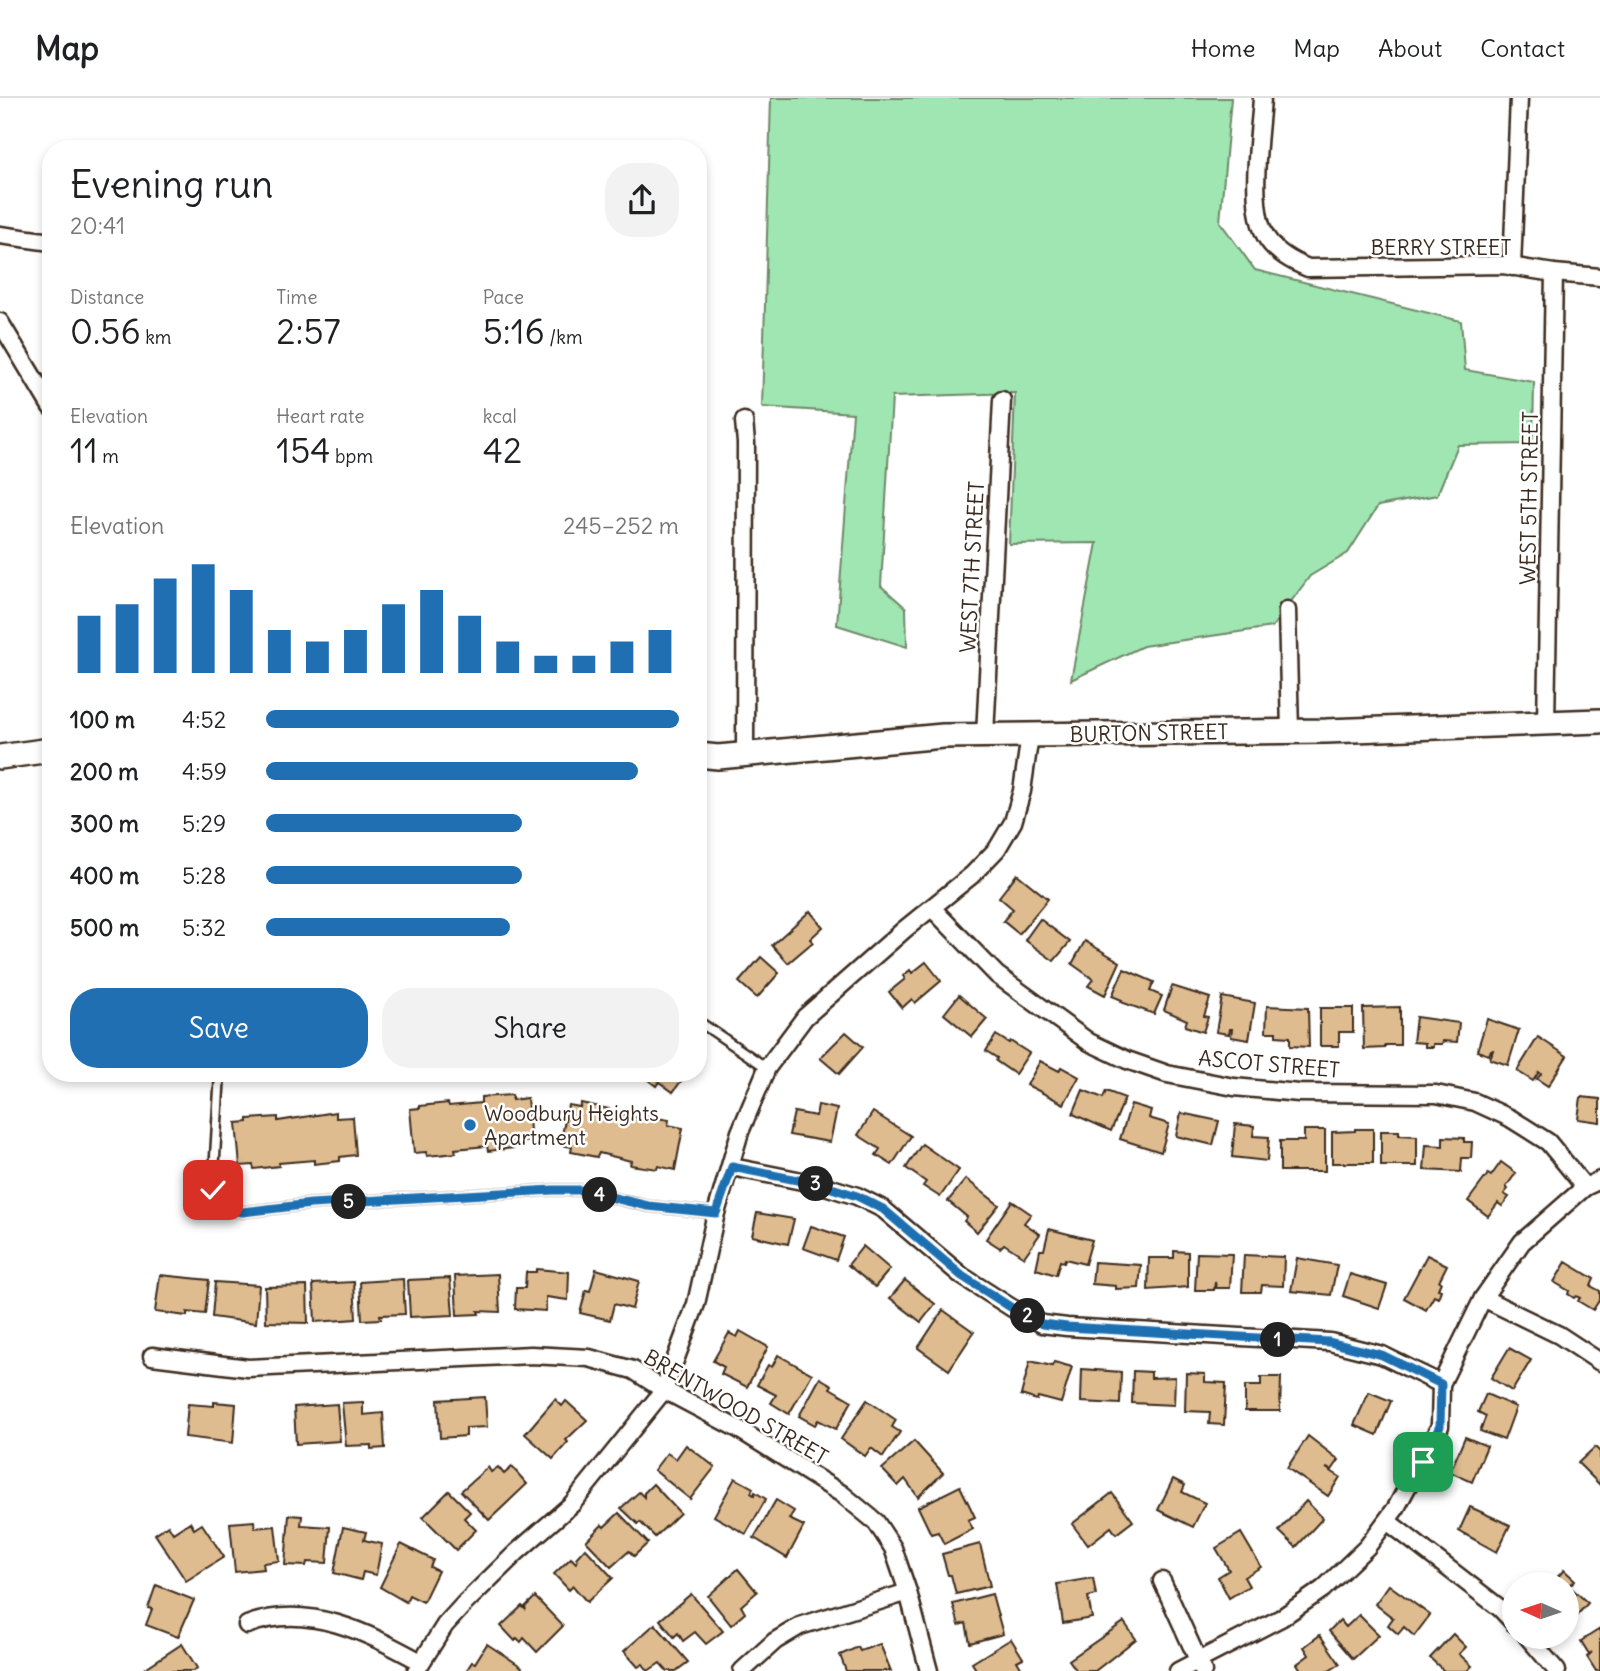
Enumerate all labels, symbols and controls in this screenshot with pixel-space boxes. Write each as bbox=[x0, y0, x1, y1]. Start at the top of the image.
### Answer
text: Map bbox=[35, 27, 99, 69]
text: Home bbox=[1191, 33, 1255, 63]
text: Map bbox=[1293, 33, 1340, 63]
text: About bbox=[1378, 33, 1442, 63]
text: Contact bbox=[1480, 33, 1565, 63]
text: Evening run bbox=[70, 161, 273, 208]
button: share bbox=[605, 163, 679, 237]
text: 20:41 bbox=[70, 211, 125, 240]
street label: BERRY STREET bbox=[1371, 234, 1511, 261]
text: Distance bbox=[70, 285, 144, 309]
text: Time bbox=[276, 285, 317, 309]
text: Pace bbox=[483, 285, 524, 309]
text: 0.56 bbox=[70, 309, 141, 353]
text: 2:57 bbox=[276, 309, 341, 353]
text: 5:16 bbox=[483, 309, 545, 353]
text: km bbox=[141, 325, 172, 349]
text: /km bbox=[545, 325, 583, 349]
text: Elevation bbox=[70, 404, 148, 428]
text: Heart rate bbox=[276, 404, 364, 428]
text: kcal bbox=[483, 404, 517, 428]
street label: WEST 5TH STREET bbox=[1514, 411, 1544, 585]
text: 11 bbox=[70, 428, 98, 472]
text: 154 bbox=[276, 428, 331, 472]
text: 42 bbox=[483, 428, 522, 472]
text: m bbox=[98, 444, 119, 468]
text: bpm bbox=[331, 444, 373, 468]
street label: WEST 7TH STREET bbox=[954, 480, 990, 654]
text: Elevation bbox=[70, 511, 164, 540]
text: 245–252 m bbox=[563, 511, 679, 540]
text: 100 m bbox=[70, 705, 135, 734]
text: 4:52 bbox=[182, 705, 226, 734]
street label: BURTON STREET bbox=[1069, 718, 1229, 748]
text: 200 m bbox=[70, 757, 139, 786]
text: 4:59 bbox=[182, 757, 227, 786]
text: 300 m bbox=[70, 809, 139, 838]
text: 5:29 bbox=[182, 809, 226, 838]
text: 400 m bbox=[70, 861, 139, 890]
text: 5:28 bbox=[182, 861, 226, 890]
text: 500 m bbox=[70, 913, 139, 942]
text: 5:32 bbox=[182, 913, 226, 942]
button: Save bbox=[70, 988, 368, 1068]
button: Share bbox=[382, 988, 679, 1068]
street label: ASCOT STREET bbox=[1197, 1044, 1341, 1084]
place label: Woodbury Heights Apartment bbox=[484, 1100, 659, 1151]
marker: Woodbury Heights Apartment bbox=[462, 1117, 478, 1133]
pin bbox=[183, 1160, 243, 1220]
pin: 3 bbox=[798, 1166, 834, 1202]
icon: check bbox=[194, 1171, 232, 1209]
text: 3 bbox=[810, 1171, 821, 1195]
pin: 4 bbox=[582, 1178, 618, 1212]
text: 4 bbox=[594, 1182, 605, 1206]
pin: 5 bbox=[332, 1184, 366, 1220]
text: 5 bbox=[343, 1189, 354, 1213]
pin: 2 bbox=[1010, 1298, 1046, 1334]
text: 2 bbox=[1022, 1303, 1033, 1327]
pin: 1 bbox=[1260, 1322, 1296, 1358]
text: 1 bbox=[1274, 1327, 1281, 1351]
street label: BRENTWOOD STREET bbox=[639, 1343, 833, 1471]
pin bbox=[1393, 1432, 1453, 1492]
icon: arrive bbox=[1404, 1443, 1442, 1481]
north arrow bbox=[1502, 1572, 1578, 1648]
map controls bbox=[1502, 1572, 1579, 1649]

